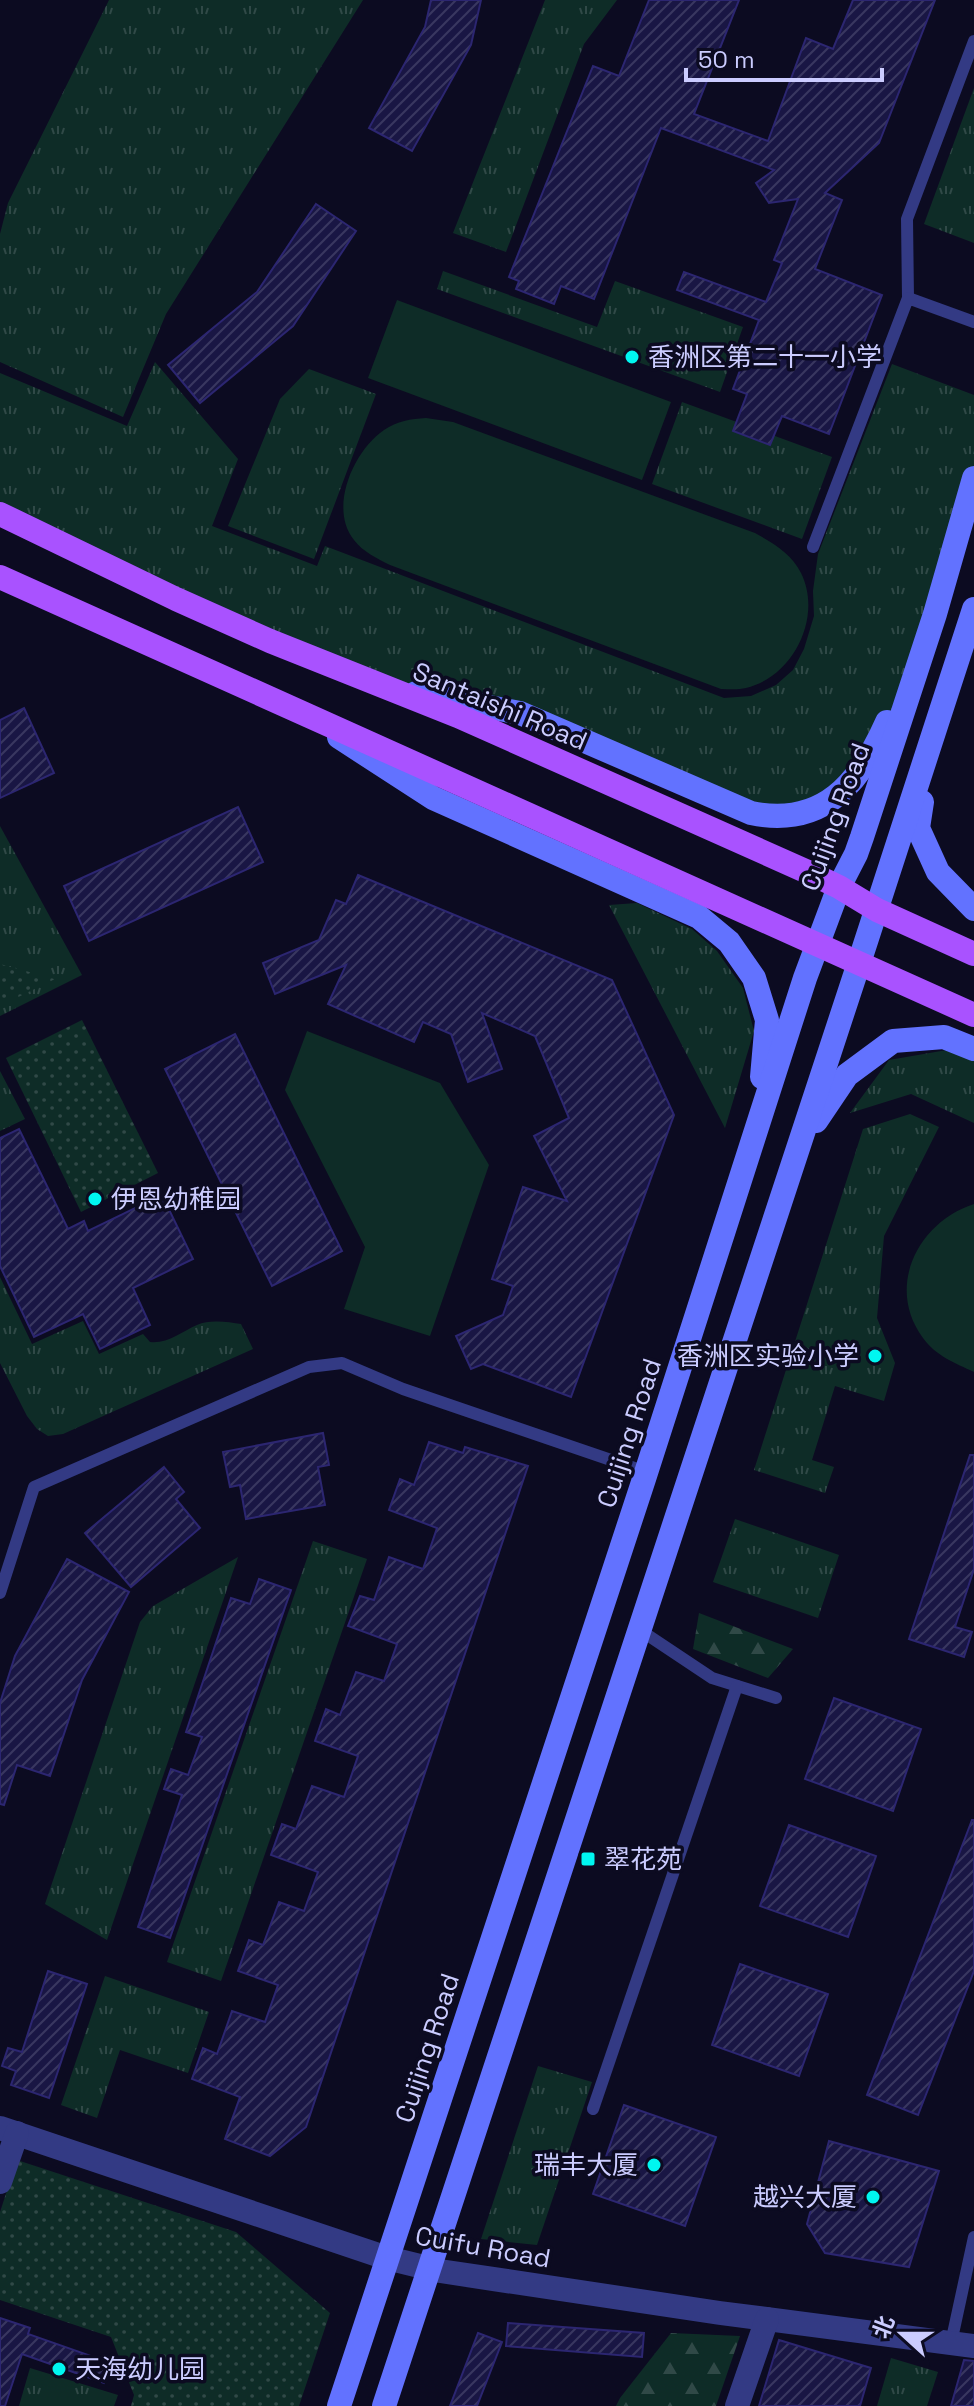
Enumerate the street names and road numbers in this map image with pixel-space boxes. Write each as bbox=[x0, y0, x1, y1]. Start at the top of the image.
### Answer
street label: Santaishi Road bbox=[408, 654, 592, 758]
street label: Cuijing Road bbox=[793, 738, 877, 896]
street label: Cuijing Road bbox=[589, 1354, 669, 1512]
street label: Cuijing Road bbox=[387, 1969, 467, 2127]
street label: Cuifu Road bbox=[413, 2218, 553, 2276]

